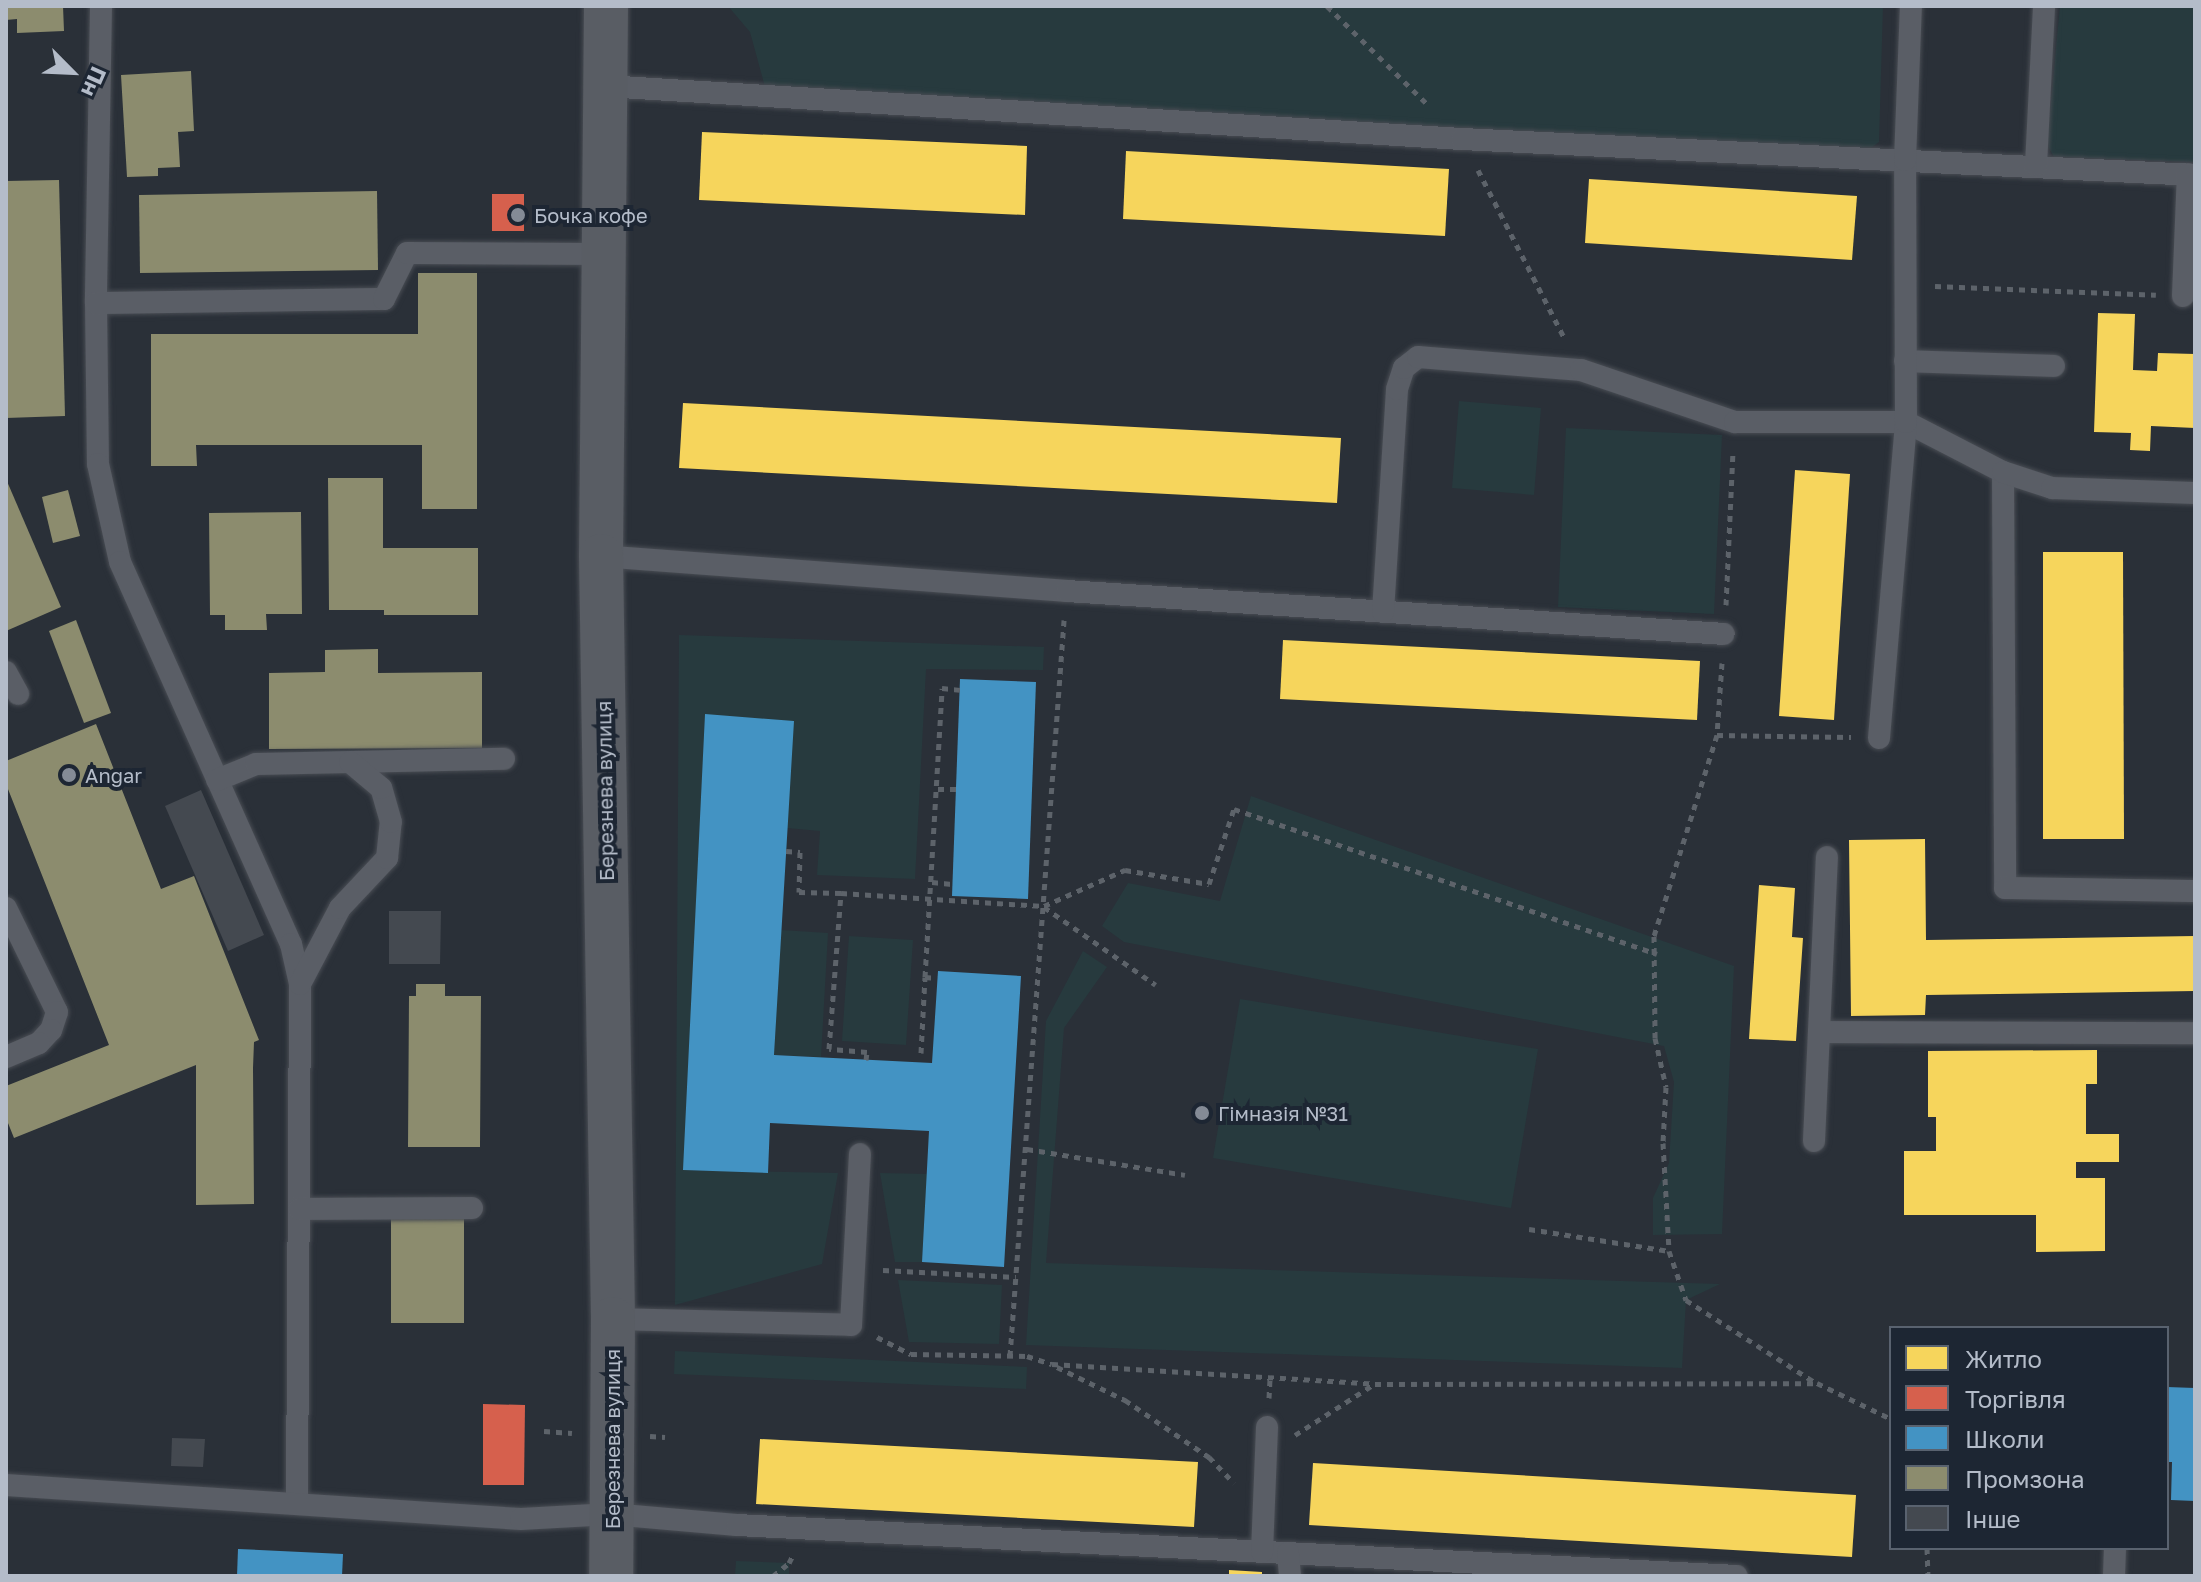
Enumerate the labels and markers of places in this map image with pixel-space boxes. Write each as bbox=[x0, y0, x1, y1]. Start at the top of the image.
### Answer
place label: Бочка кофе bbox=[534, 203, 647, 227]
marker: Бочка кофе bbox=[509, 206, 527, 224]
place label: Angar bbox=[85, 763, 142, 787]
marker: Angar bbox=[60, 766, 78, 784]
place label: Гімназія №31 bbox=[1218, 1101, 1348, 1125]
marker: Гімназія №31 bbox=[1193, 1104, 1211, 1122]

